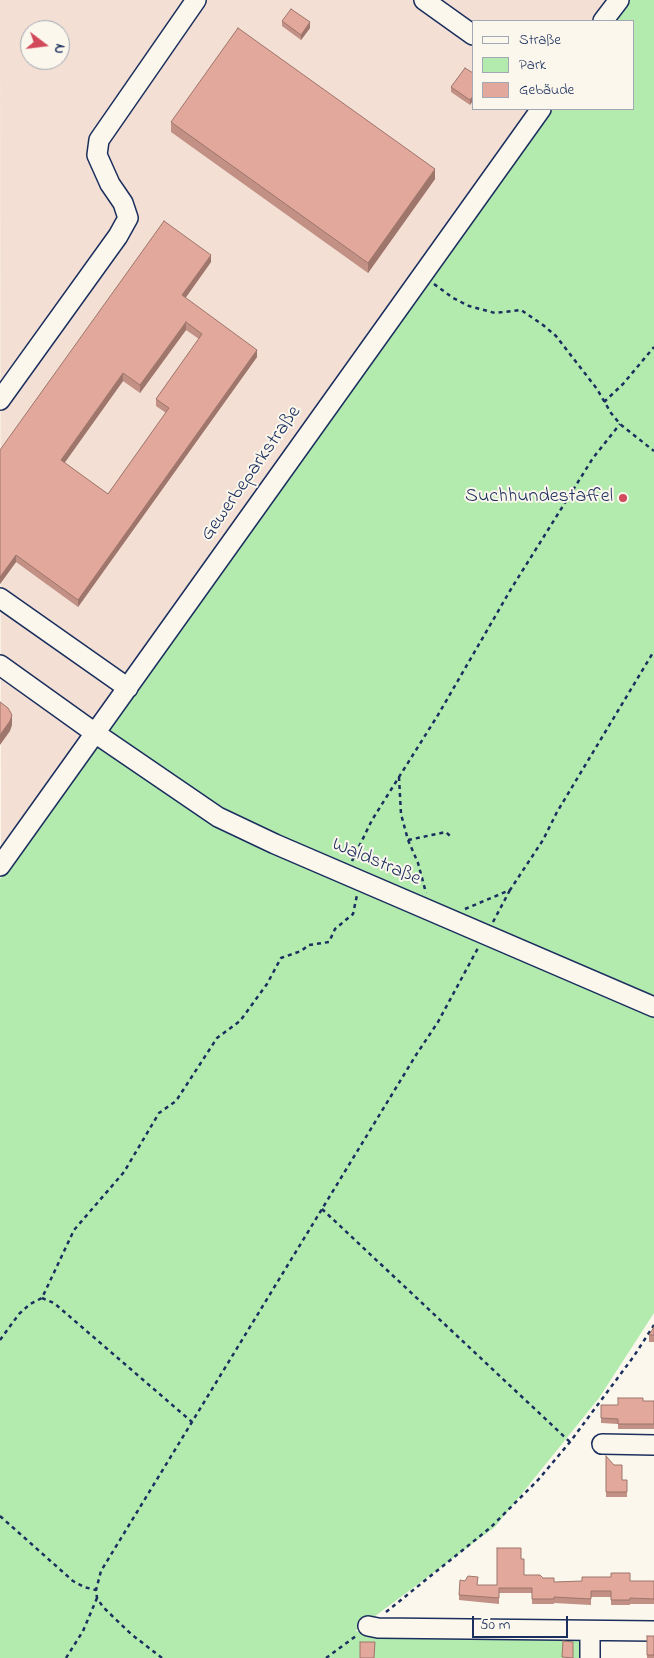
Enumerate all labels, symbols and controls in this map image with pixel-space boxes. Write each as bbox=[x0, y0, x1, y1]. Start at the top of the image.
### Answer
north arrow bbox=[20, 20, 70, 70]
legend bbox=[472, 20, 634, 110]
text: Straße bbox=[519, 29, 561, 51]
text: N bbox=[48, 41, 70, 56]
text: Park bbox=[519, 54, 546, 76]
text: Gebäude bbox=[519, 79, 574, 101]
street label: Gewerbeparkstraße bbox=[196, 402, 308, 546]
place label: Suchhundestaffel bbox=[465, 486, 613, 510]
marker: Suchhundestaffel bbox=[617, 492, 629, 504]
street label: Waldstraße bbox=[328, 834, 424, 892]
scale bar bbox=[474, 1606, 570, 1638]
text: 50 m bbox=[480, 1614, 510, 1636]

